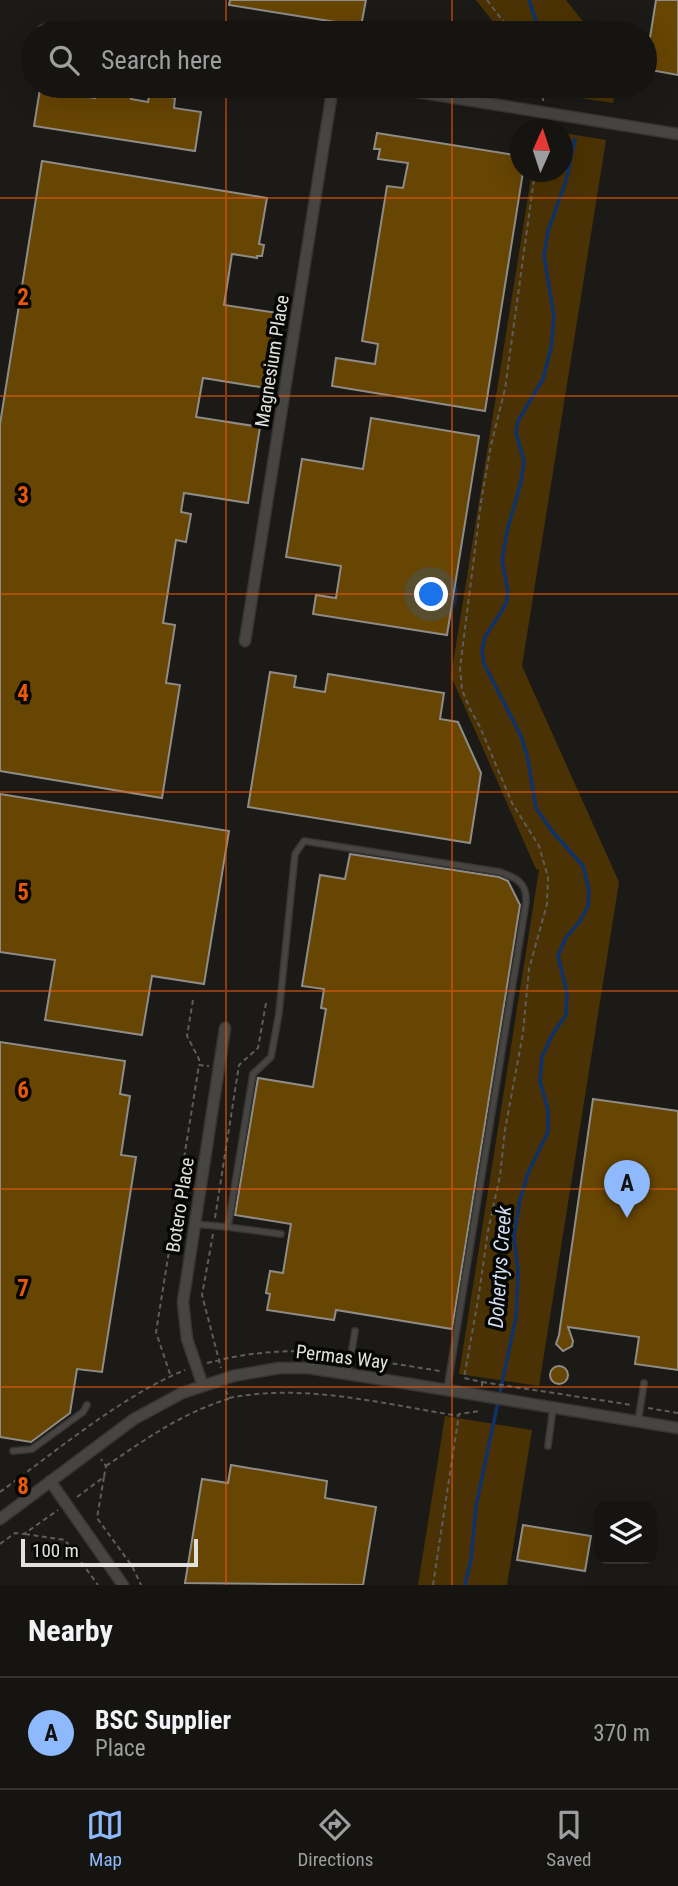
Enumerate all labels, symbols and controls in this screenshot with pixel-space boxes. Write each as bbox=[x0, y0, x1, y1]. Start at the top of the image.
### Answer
search box bbox=[21, 21, 657, 98]
icon: search bbox=[45, 41, 83, 79]
text: Search here bbox=[101, 45, 222, 75]
north arrow bbox=[510, 119, 573, 182]
text: 2 bbox=[17, 284, 29, 311]
street label: Magnesium Place bbox=[250, 293, 294, 429]
text: 3 bbox=[17, 482, 29, 509]
your location bbox=[414, 577, 448, 611]
text: 4 bbox=[17, 680, 29, 707]
text: 5 bbox=[17, 879, 29, 906]
text: 6 bbox=[17, 1077, 29, 1104]
street label: Botero Place bbox=[161, 1156, 199, 1254]
pin: A bbox=[604, 1160, 650, 1218]
water label: Dohertys Creek bbox=[484, 1204, 516, 1329]
text: 7 bbox=[17, 1275, 29, 1302]
street label: Permas Way bbox=[295, 1340, 389, 1374]
text: 8 bbox=[17, 1473, 29, 1500]
map controls bbox=[594, 1501, 657, 1564]
button: layers bbox=[594, 1501, 657, 1564]
scale bar bbox=[21, 1536, 198, 1568]
text: 100 m bbox=[32, 1539, 79, 1562]
text: Nearby bbox=[28, 1613, 113, 1648]
text: BSC Supplier bbox=[95, 1705, 231, 1735]
text: A bbox=[44, 1720, 58, 1747]
text: 370 m bbox=[593, 1720, 650, 1747]
text: Place bbox=[95, 1735, 145, 1762]
tab: Map bbox=[86, 1806, 124, 1871]
tab: Directions bbox=[297, 1806, 373, 1871]
tab: Saved bbox=[546, 1806, 592, 1871]

